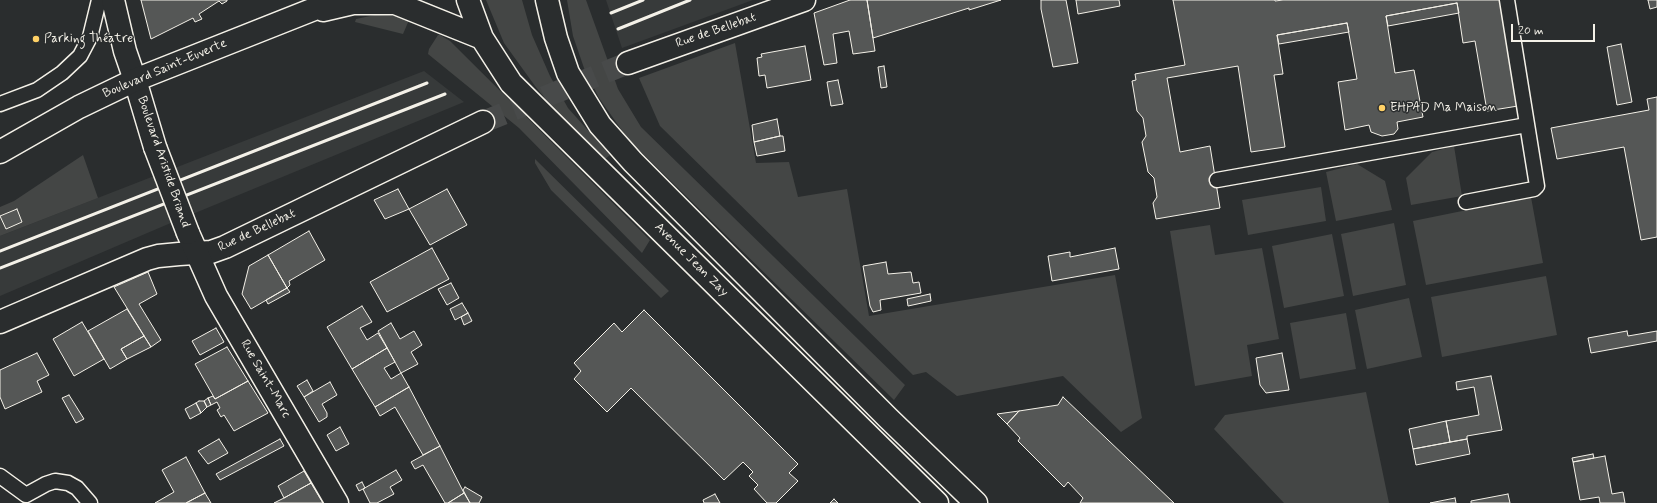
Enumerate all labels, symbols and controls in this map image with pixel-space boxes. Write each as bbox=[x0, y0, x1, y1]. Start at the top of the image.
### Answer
street label: Rue de Bellebat bbox=[674, 10, 758, 52]
scale bar bbox=[1513, 16, 1597, 42]
text: 20 m bbox=[1518, 23, 1544, 39]
place label: Parking Théatre bbox=[44, 31, 133, 47]
marker: Parking Théatre bbox=[31, 34, 41, 44]
street label: Boulevard Saint-Euverte bbox=[101, 36, 229, 102]
street label: Boulevard Aristide Briand bbox=[133, 94, 193, 230]
place label: EHPAD Ma Maison bbox=[1390, 100, 1497, 116]
marker: EHPAD Ma Maison bbox=[1377, 103, 1387, 113]
street label: Rue de Bellebat bbox=[216, 206, 298, 256]
street label: Avenue Jean Zay bbox=[651, 220, 731, 300]
street label: Rue Saint-Marc bbox=[236, 337, 294, 421]

